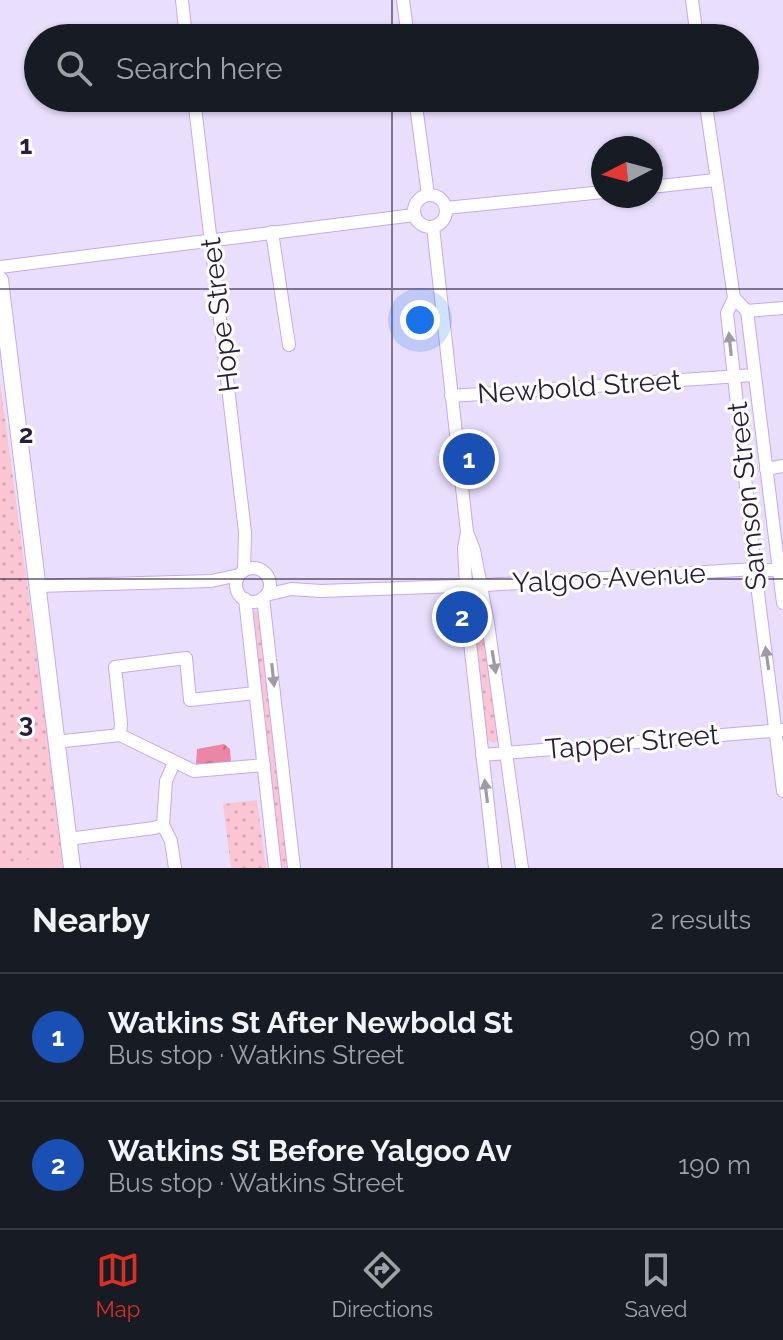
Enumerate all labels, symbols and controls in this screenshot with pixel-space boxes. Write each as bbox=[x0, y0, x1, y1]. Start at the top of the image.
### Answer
search box bbox=[24, 24, 759, 112]
icon: search bbox=[52, 46, 96, 90]
text: Search here bbox=[116, 51, 283, 86]
text: 1 bbox=[20, 130, 33, 160]
north arrow bbox=[591, 136, 663, 208]
street label: Hope Street bbox=[194, 235, 246, 394]
your location bbox=[400, 300, 440, 340]
one-way arrow bbox=[724, 331, 737, 356]
street label: Newbold Street bbox=[476, 363, 682, 411]
street label: Samson Street bbox=[721, 400, 773, 592]
text: 2 bbox=[19, 419, 33, 449]
pin: 1 bbox=[443, 429, 495, 489]
street label: Yalgoo Avenue bbox=[511, 556, 707, 600]
pin: 2 bbox=[436, 587, 488, 647]
one-way arrow bbox=[760, 645, 773, 670]
one-way arrow bbox=[488, 650, 501, 675]
one-way arrow bbox=[266, 663, 279, 688]
text: 3 bbox=[19, 708, 33, 738]
street label: Tapper Street bbox=[544, 718, 721, 766]
one-way arrow bbox=[479, 778, 492, 803]
text: Nearby bbox=[32, 900, 150, 940]
text: 2 results bbox=[651, 905, 751, 935]
text: Watkins St After Newbold St bbox=[108, 1005, 513, 1040]
text: 1 bbox=[52, 1022, 64, 1052]
text: 90 m bbox=[689, 1022, 751, 1052]
text: Bus stop · Watkins Street bbox=[108, 1040, 404, 1070]
text: Watkins St Before Yalgoo Av bbox=[108, 1133, 512, 1168]
text: 2 bbox=[51, 1150, 65, 1180]
text: 190 m bbox=[678, 1150, 751, 1180]
text: Bus stop · Watkins Street bbox=[108, 1168, 404, 1198]
tab: Map bbox=[96, 1248, 140, 1322]
tab: Directions bbox=[332, 1248, 433, 1322]
tab: Saved bbox=[624, 1248, 687, 1322]

